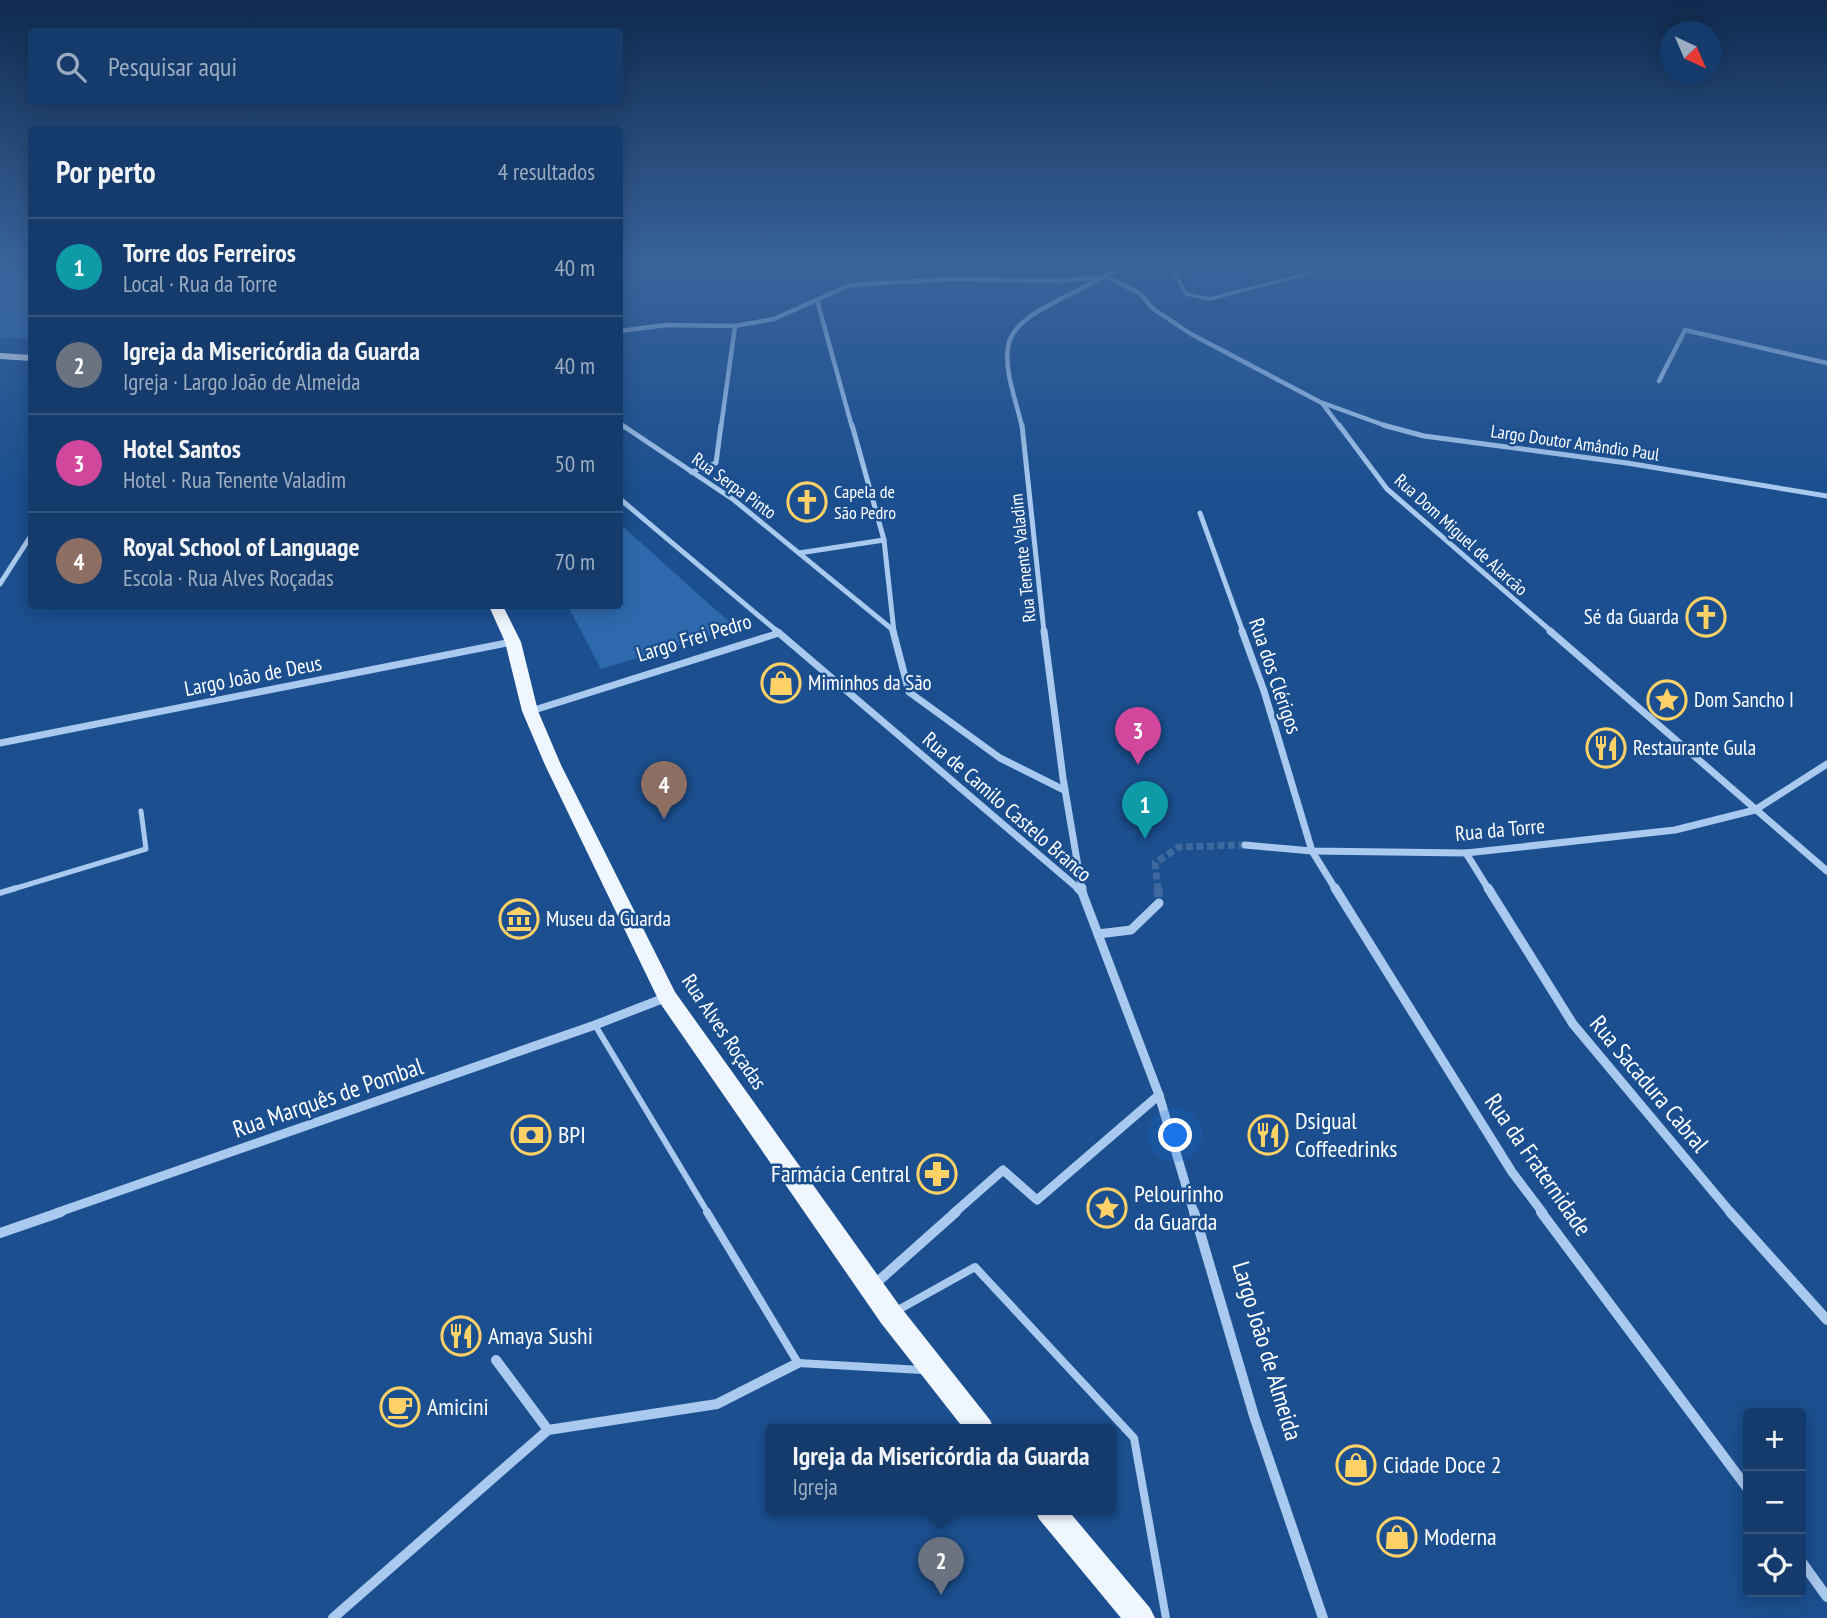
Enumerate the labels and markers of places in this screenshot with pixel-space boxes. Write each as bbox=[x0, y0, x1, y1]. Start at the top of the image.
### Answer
place label: Capela de São Pedro bbox=[834, 480, 896, 524]
church icon: Capela de São Pedro bbox=[786, 481, 828, 523]
church icon: Sé da Guarda bbox=[1685, 596, 1727, 638]
place label: Sé da Guarda bbox=[1584, 603, 1679, 630]
shop icon: Miminhos da São bbox=[760, 662, 802, 704]
place label: Miminhos da São bbox=[808, 669, 932, 696]
place icon: Dom Sancho I bbox=[1646, 679, 1688, 721]
place label: Dom Sancho I bbox=[1694, 686, 1794, 713]
pin: 3 bbox=[1115, 707, 1161, 765]
restaurant icon: Restaurante Gula bbox=[1585, 727, 1627, 769]
place label: Restaurante Gula bbox=[1633, 734, 1756, 761]
pin: 4 bbox=[641, 761, 687, 819]
pin: 1 bbox=[1122, 781, 1168, 839]
museum icon: Museu da Guarda bbox=[498, 898, 540, 940]
place label: Museu da Guarda bbox=[546, 905, 671, 932]
place label: Dsigual Coffeedrinks bbox=[1295, 1105, 1397, 1164]
bank icon: BPI bbox=[510, 1114, 552, 1156]
restaurant icon: Dsigual Coffeedrinks bbox=[1247, 1114, 1289, 1156]
place label: BPI bbox=[558, 1119, 586, 1150]
pharmacy icon: Farmácia Central bbox=[916, 1153, 958, 1195]
place label: Farmácia Central bbox=[771, 1158, 910, 1189]
place label: Pelourinho da Guarda bbox=[1134, 1178, 1224, 1237]
place icon: Pelourinho da Guarda bbox=[1086, 1187, 1128, 1229]
restaurant icon: Amaya Sushi bbox=[440, 1315, 482, 1357]
place label: Amaya Sushi bbox=[488, 1320, 593, 1351]
cafe icon: Amicini bbox=[379, 1386, 421, 1428]
place label: Amicini bbox=[427, 1391, 489, 1422]
shop icon: Cidade Doce 2 bbox=[1335, 1444, 1377, 1486]
place label: Cidade Doce 2 bbox=[1383, 1449, 1502, 1480]
shop icon: Moderna bbox=[1376, 1516, 1418, 1558]
place label: Moderna bbox=[1424, 1521, 1497, 1552]
pin: 2 bbox=[918, 1537, 964, 1595]

